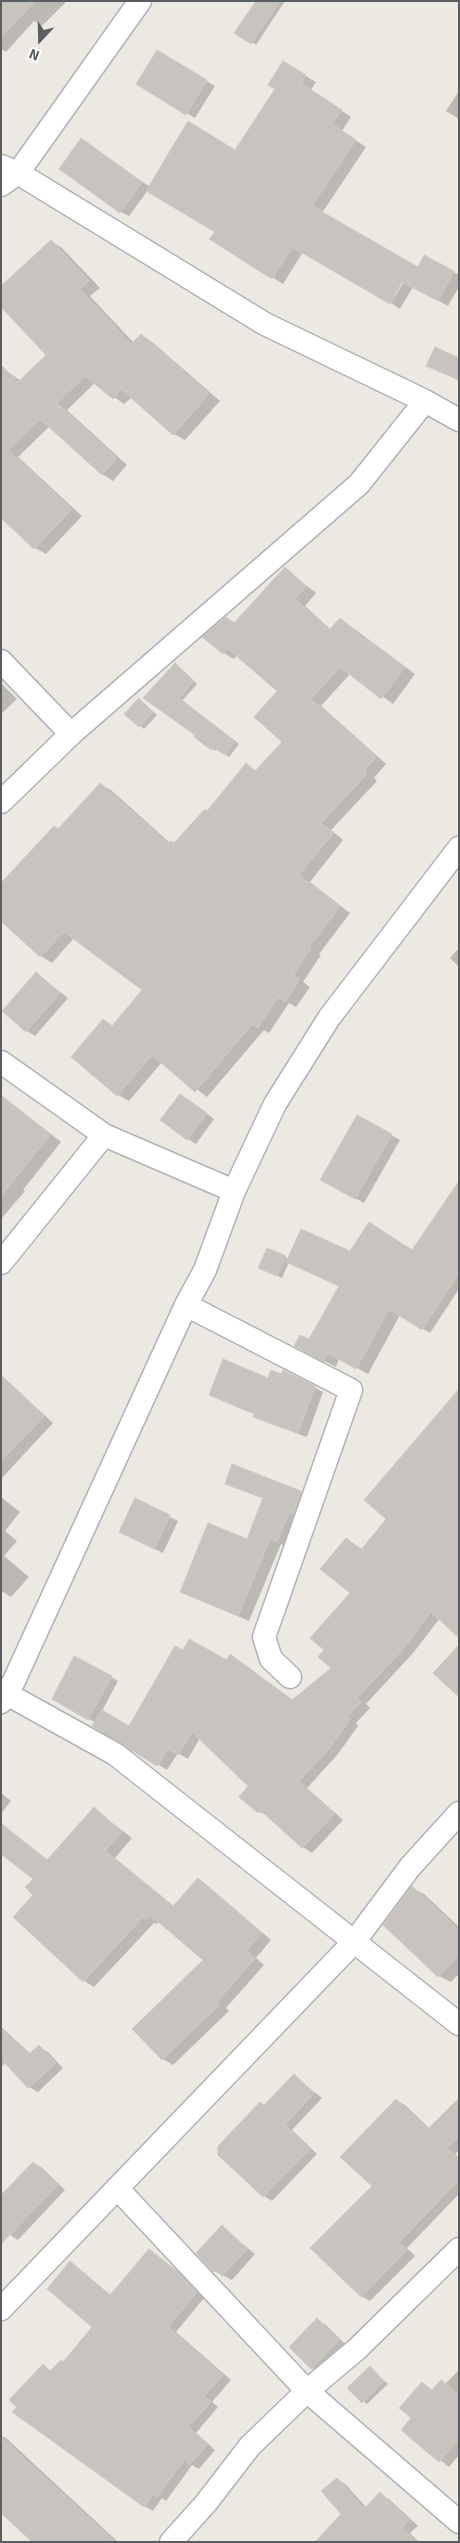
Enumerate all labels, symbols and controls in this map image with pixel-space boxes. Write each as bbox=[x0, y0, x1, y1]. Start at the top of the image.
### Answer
north arrow bbox=[15, 15, 65, 65]
text: N bbox=[27, 45, 42, 64]

